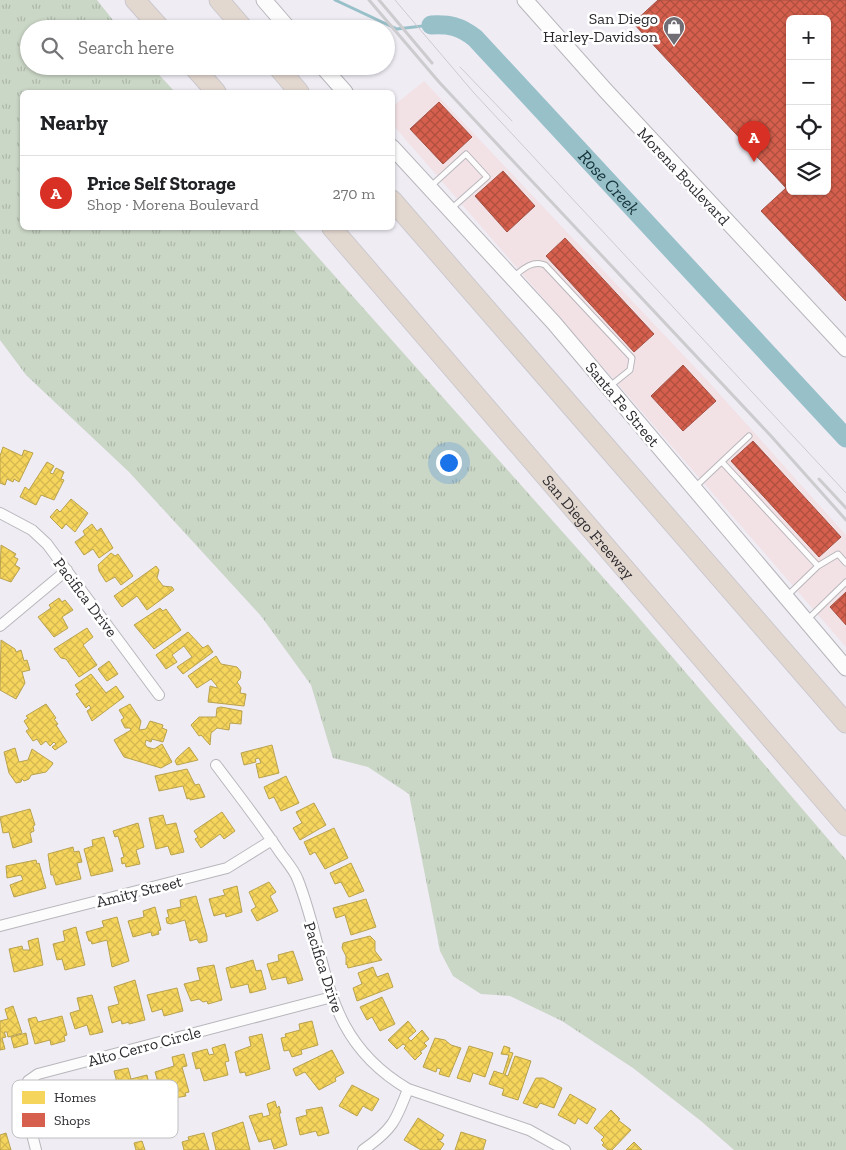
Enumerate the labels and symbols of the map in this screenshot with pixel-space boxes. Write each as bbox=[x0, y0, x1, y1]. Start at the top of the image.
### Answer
place label: San Diego Harley-Davidson bbox=[543, 9, 659, 46]
shop icon: San Diego Harley-Davidson bbox=[662, 15, 686, 46]
pin: A bbox=[738, 121, 770, 162]
street label: Morena Boulevard bbox=[634, 124, 734, 229]
water label: Rose Creek bbox=[574, 146, 644, 219]
street label: Santa Fe Street bbox=[582, 358, 664, 451]
your location bbox=[436, 450, 462, 476]
street label: San Diego Freeway bbox=[538, 471, 639, 584]
street label: Pacifica Drive bbox=[50, 554, 122, 641]
street label: Amity Street bbox=[94, 872, 184, 911]
street label: Pacifica Drive bbox=[300, 919, 347, 1015]
street label: Alto Cerro Circle bbox=[86, 1022, 203, 1071]
legend bbox=[12, 1080, 178, 1138]
text: Homes bbox=[54, 1089, 96, 1106]
text: Shops bbox=[54, 1112, 90, 1129]

